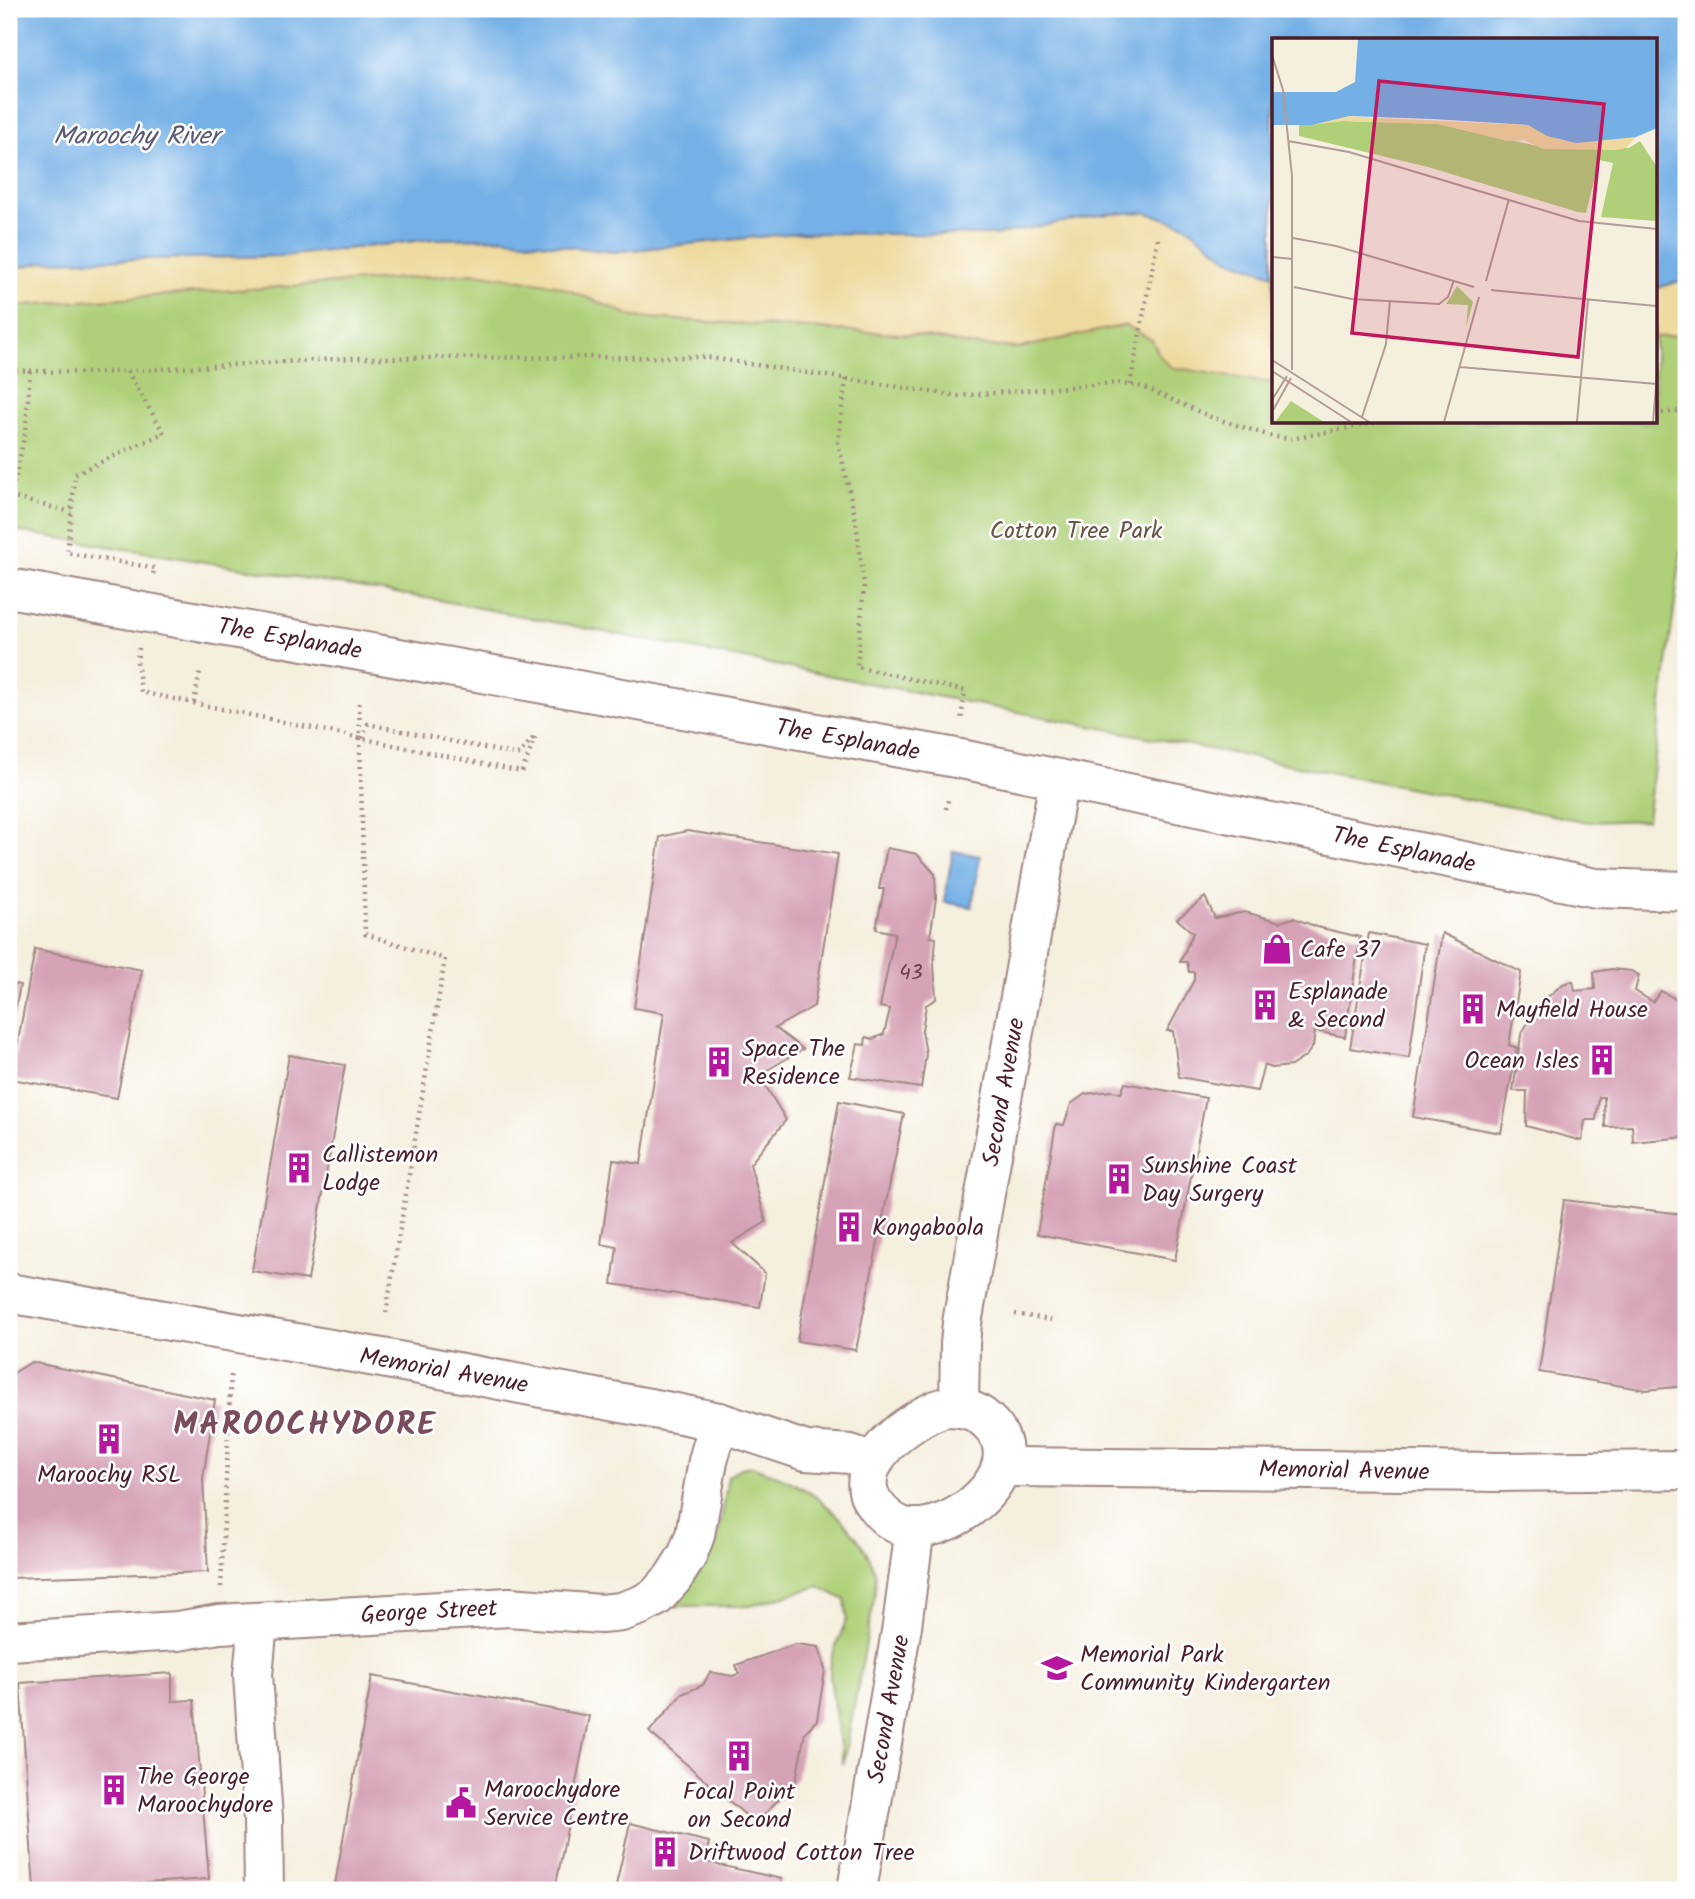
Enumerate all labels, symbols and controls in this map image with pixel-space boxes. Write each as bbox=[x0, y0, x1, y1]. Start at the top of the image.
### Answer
inset map bbox=[1272, 38, 1656, 424]
water label: Maroochy River bbox=[53, 116, 224, 158]
park label: Cotton Tree Park bbox=[990, 512, 1163, 551]
street label: The Esplanade bbox=[215, 608, 365, 671]
street label: The Esplanade bbox=[773, 709, 923, 772]
street label: The Esplanade bbox=[1328, 816, 1479, 885]
place label: Cafe 37 bbox=[1300, 931, 1381, 970]
shop icon: Cafe 37 bbox=[1260, 932, 1294, 966]
house number: 43 bbox=[899, 957, 923, 990]
place label: Esplanade & Second bbox=[1288, 973, 1388, 1040]
building icon: Esplanade & Second bbox=[1248, 988, 1282, 1022]
place label: Mayfield House bbox=[1496, 991, 1648, 1030]
building icon: Mayfield House bbox=[1456, 992, 1490, 1026]
street label: Second Avenue bbox=[972, 1015, 1037, 1170]
place label: Space The Residence bbox=[742, 1030, 845, 1097]
place label: Ocean Isles bbox=[1465, 1042, 1579, 1081]
building icon: Ocean Isles bbox=[1585, 1043, 1619, 1077]
building icon: Space The Residence bbox=[702, 1045, 736, 1079]
place label: Callistemon Lodge bbox=[322, 1136, 438, 1203]
place label: Sunshine Coast Day Surgery bbox=[1142, 1147, 1298, 1214]
building icon: Callistemon Lodge bbox=[282, 1151, 316, 1185]
building icon: Sunshine Coast Day Surgery bbox=[1102, 1162, 1136, 1196]
place label: Kongaboola bbox=[872, 1209, 984, 1248]
building icon: Kongaboola bbox=[832, 1210, 866, 1244]
street label: Memorial Avenue bbox=[356, 1337, 531, 1406]
district label: MAROOCHYDORE bbox=[173, 1400, 437, 1451]
building icon: Maroochy RSL bbox=[92, 1422, 126, 1456]
street label: Memorial Avenue bbox=[1258, 1451, 1430, 1492]
place label: Maroochy RSL bbox=[37, 1456, 181, 1495]
street label: George Street bbox=[360, 1589, 499, 1636]
street label: Second Avenue bbox=[857, 1632, 922, 1787]
place label: Memorial Park Community Kindergarten bbox=[1080, 1636, 1331, 1703]
school or university icon: Memorial Park Community Kindergarten bbox=[1040, 1651, 1074, 1685]
building icon: Focal Point on Second bbox=[722, 1739, 756, 1773]
place label: The George Maroochydore bbox=[137, 1758, 273, 1825]
place label: Maroochydore Service Centre bbox=[484, 1771, 629, 1838]
building icon: The George Maroochydore bbox=[97, 1773, 131, 1807]
place label: Focal Point on Second bbox=[683, 1773, 796, 1840]
public building icon: Maroochydore Service Centre bbox=[444, 1786, 478, 1820]
place label: Driftwood Cotton Tree bbox=[688, 1834, 915, 1873]
building icon: Driftwood Cotton Tree bbox=[648, 1835, 682, 1869]

